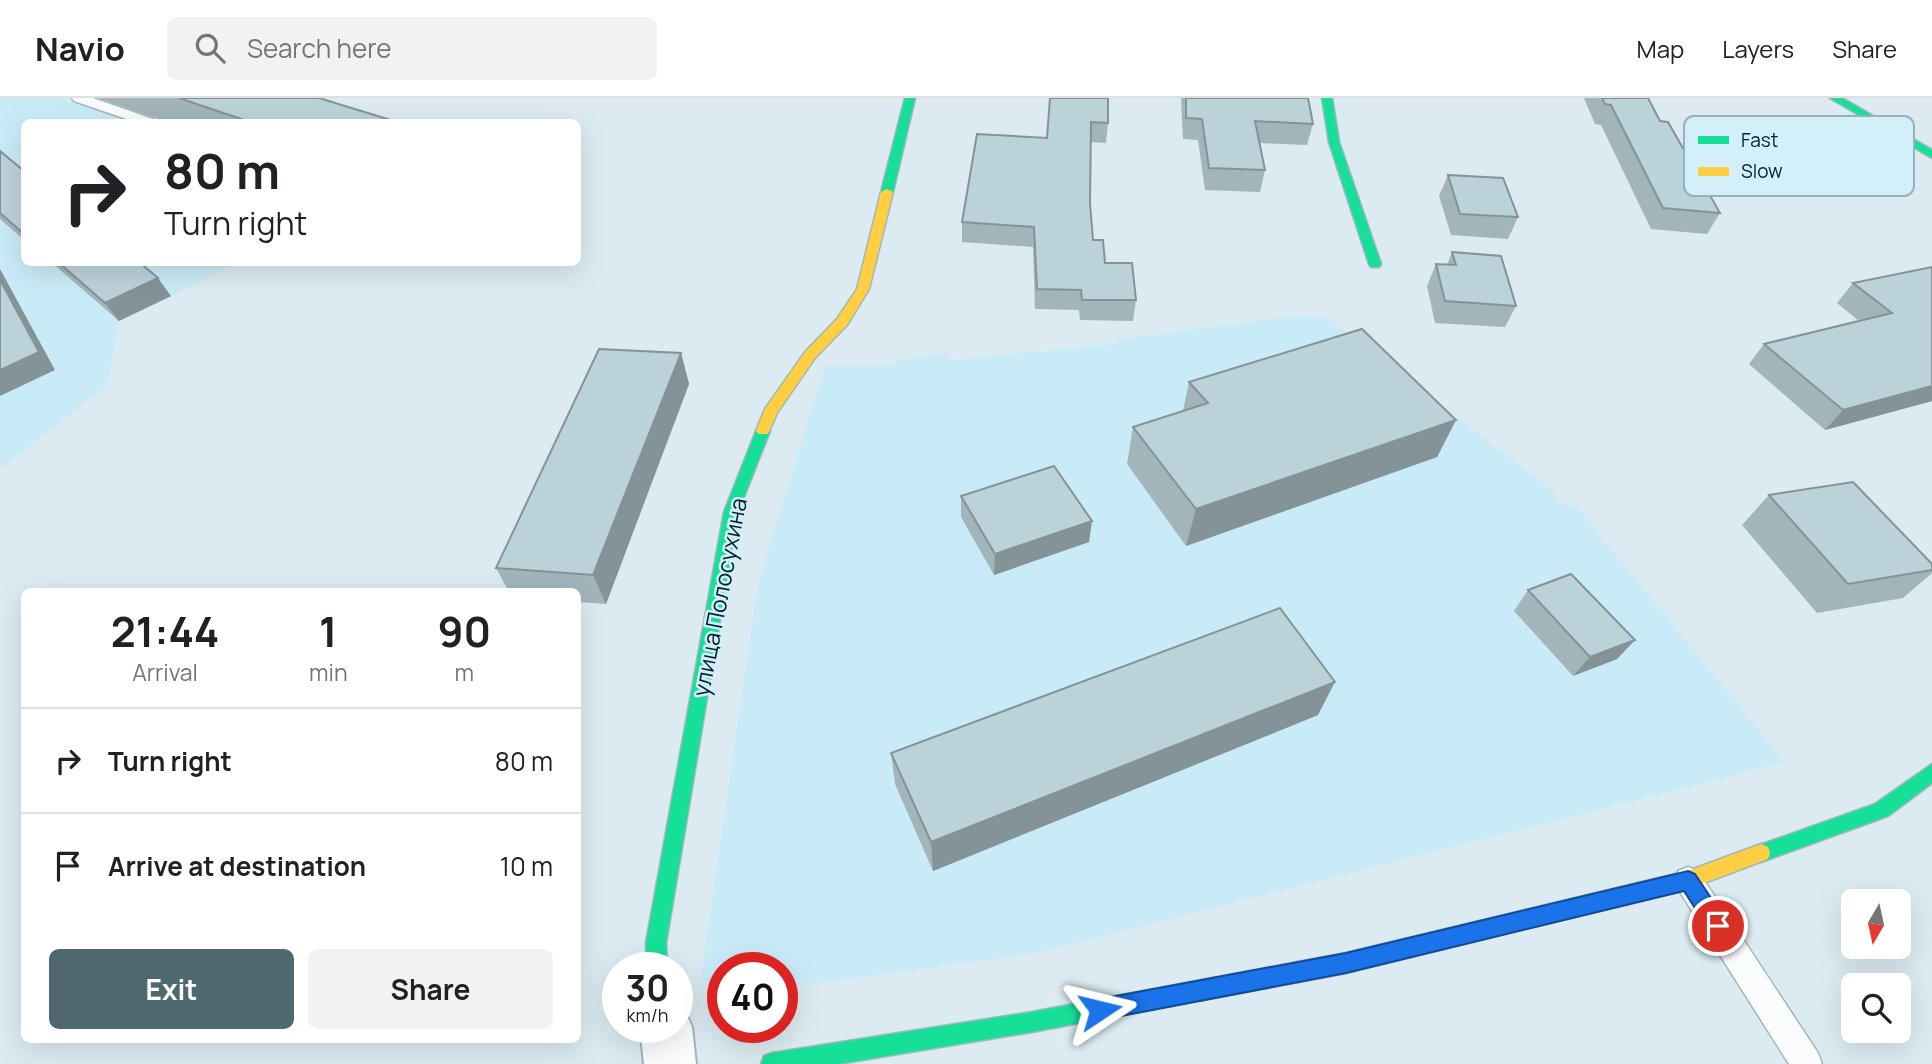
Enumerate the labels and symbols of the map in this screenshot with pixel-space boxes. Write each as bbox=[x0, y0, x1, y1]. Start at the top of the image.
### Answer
legend bbox=[1684, 116, 1914, 196]
text: Fast bbox=[1741, 127, 1778, 153]
text: Slow bbox=[1741, 158, 1783, 184]
street label: улица Полосухина bbox=[684, 495, 754, 699]
north arrow bbox=[1841, 889, 1911, 959]
pin bbox=[1688, 896, 1748, 956]
speed limit sign: 40 bbox=[707, 952, 798, 1043]
position arrow bbox=[1063, 973, 1137, 1047]

